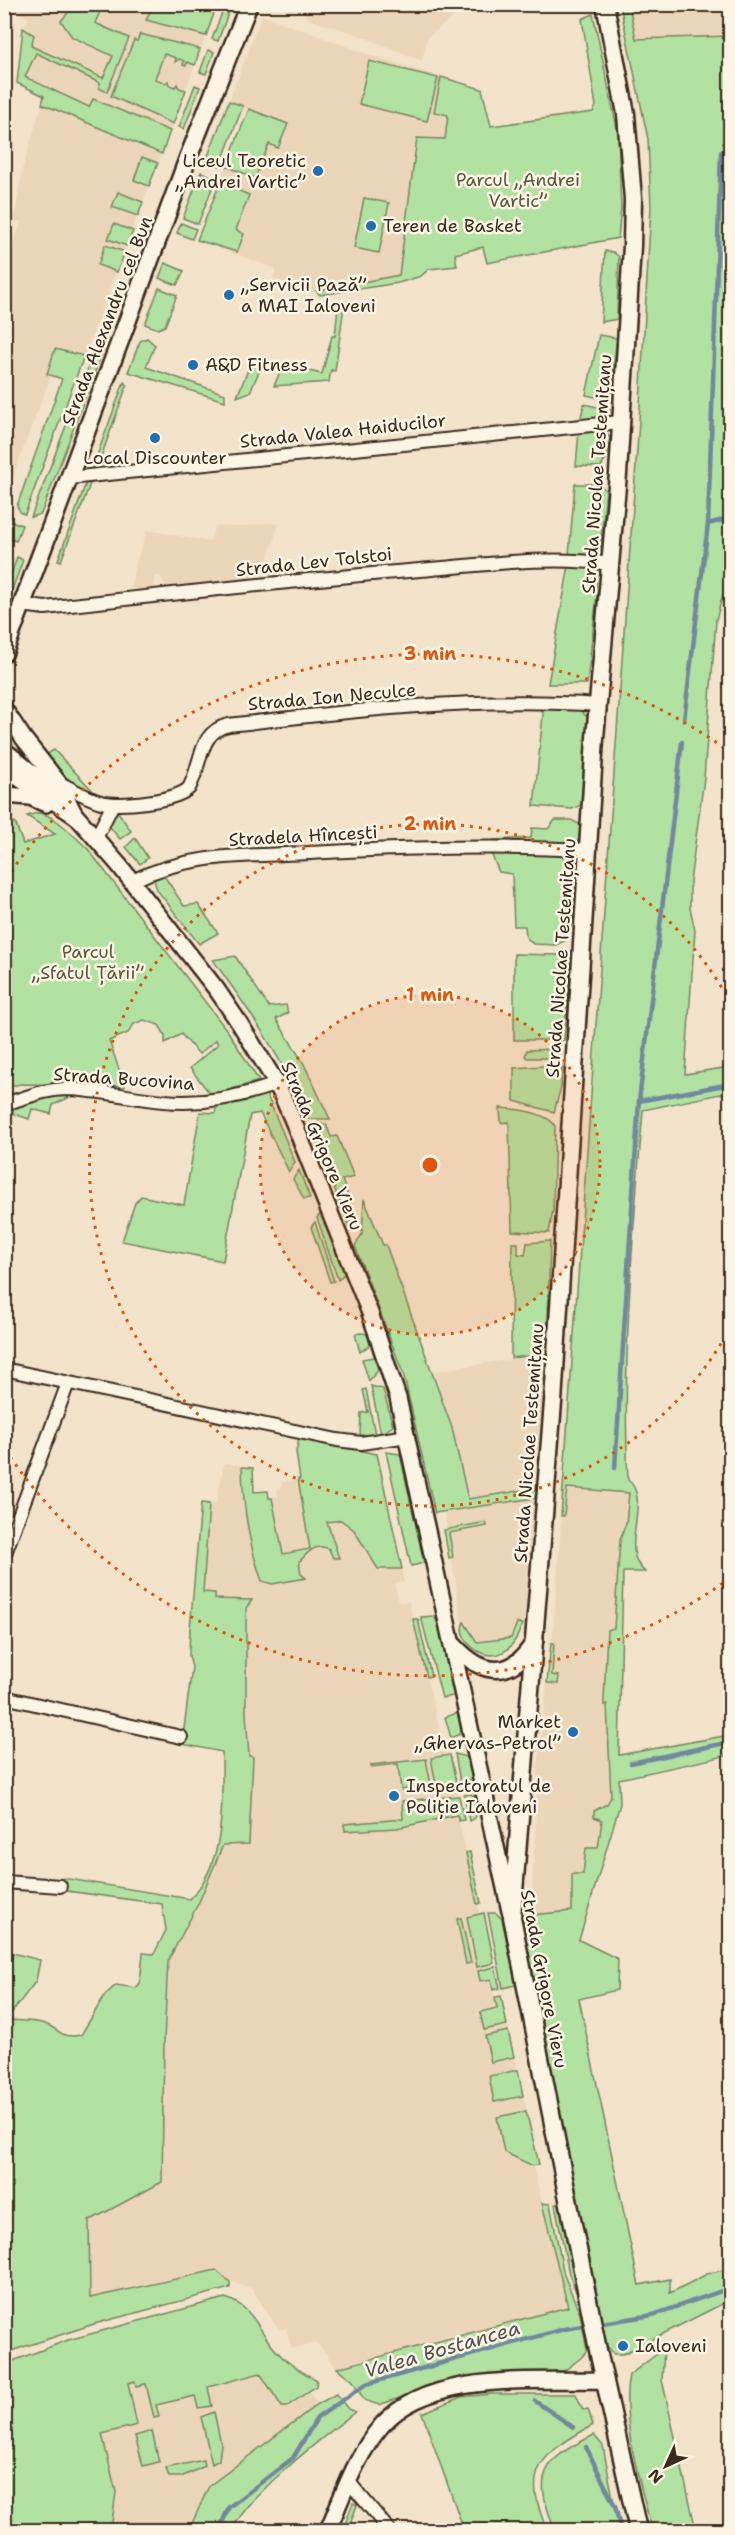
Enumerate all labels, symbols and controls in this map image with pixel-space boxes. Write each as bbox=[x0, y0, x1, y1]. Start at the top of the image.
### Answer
place label: Liceul Teoretic „Andrei Vartic” bbox=[174, 149, 306, 194]
marker: Liceul Teoretic „Andrei Vartic” bbox=[311, 164, 325, 178]
park label: Parcul „Andrei Vartic” bbox=[456, 168, 580, 213]
street label: Strada Alexandru cel Bun bbox=[56, 213, 158, 429]
place label: Teren de Basket bbox=[383, 214, 522, 238]
marker: Teren de Basket bbox=[364, 219, 378, 233]
place label: „Servicii Pază” a MAI Ialoveni bbox=[240, 273, 376, 318]
marker: „Servicii Pază” a MAI Ialoveni bbox=[222, 288, 236, 302]
place label: A&D Fitness bbox=[205, 353, 308, 377]
street label: Strada Nicolae Testemițanu bbox=[577, 353, 617, 595]
marker: A&D Fitness bbox=[186, 358, 200, 372]
street label: Strada Valea Haiducilor bbox=[239, 408, 447, 454]
marker: Local Discounter bbox=[148, 431, 162, 445]
place label: Local Discounter bbox=[83, 446, 227, 470]
street label: Strada Lev Tolstoi bbox=[235, 542, 393, 582]
text: 3 min bbox=[404, 642, 456, 666]
street label: Strada Ion Neculce bbox=[247, 678, 417, 716]
text: 2 min bbox=[404, 812, 456, 836]
street label: Stradela Hîncești bbox=[228, 820, 378, 852]
street label: Strada Nicolae Testemițanu bbox=[541, 837, 581, 1079]
park label: Parcul „Sfatul Țării” bbox=[31, 940, 144, 985]
text: 1 min bbox=[406, 983, 454, 1007]
street label: Strada Grigore Vieru bbox=[275, 1058, 369, 1234]
street label: Strada Bucovina bbox=[53, 1062, 195, 1096]
centre of rings bbox=[420, 1155, 440, 1175]
street label: Strada Nicolae Testemițanu bbox=[509, 1322, 549, 1564]
place label: Market „Ghervas-Petrol” bbox=[414, 1710, 561, 1755]
marker: Market „Ghervas-Petrol” bbox=[566, 1725, 580, 1739]
place label: Inspectoratul de Poliție Ialoveni bbox=[406, 1774, 551, 1819]
marker: Inspectoratul de Poliție Ialoveni bbox=[387, 1789, 401, 1803]
street label: Strada Grigore Vieru bbox=[515, 1888, 573, 2070]
water label: Valea Bostancea bbox=[361, 2314, 523, 2384]
place label: Ialoveni bbox=[635, 2334, 707, 2358]
marker: Ialoveni bbox=[616, 2339, 630, 2353]
north arrow bbox=[636, 2436, 696, 2496]
text: N bbox=[644, 2464, 668, 2488]

